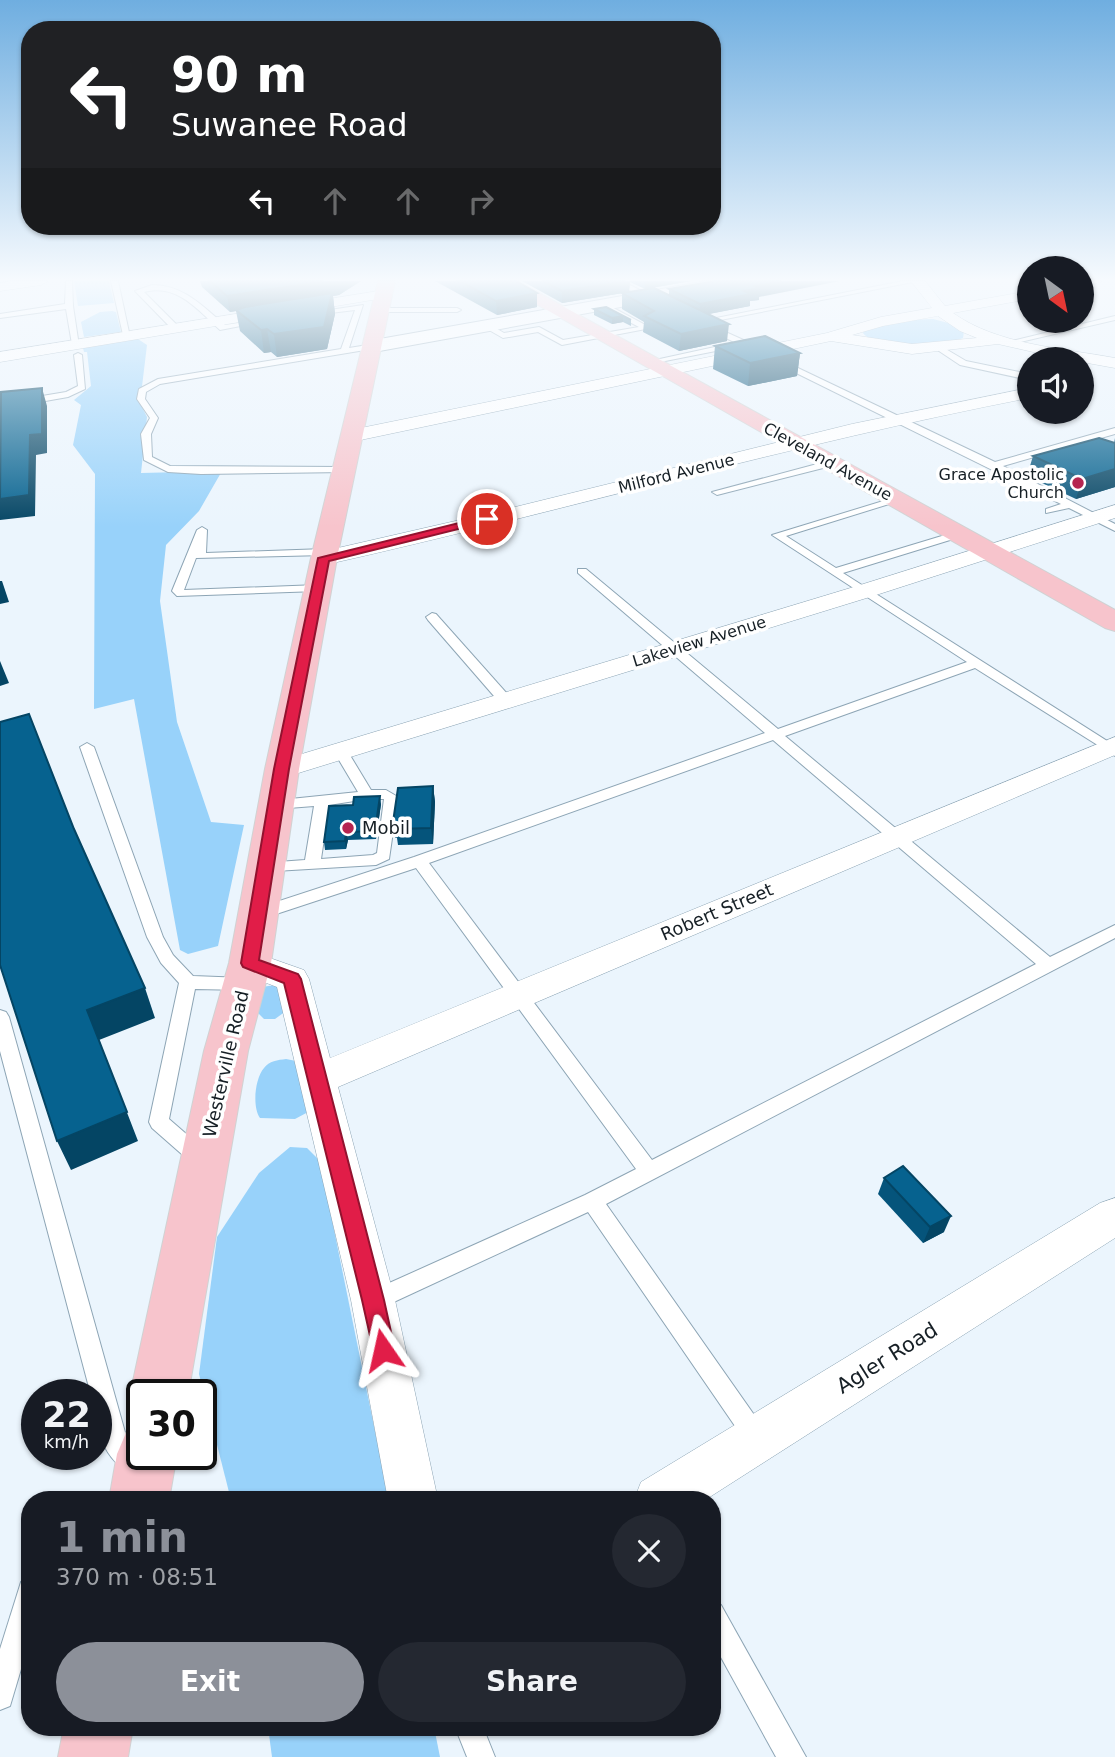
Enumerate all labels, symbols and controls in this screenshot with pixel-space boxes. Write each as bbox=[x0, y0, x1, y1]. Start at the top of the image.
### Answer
text: 90 m bbox=[171, 47, 307, 104]
icon: left bbox=[56, 49, 147, 140]
text: Suwanee Road bbox=[171, 106, 408, 144]
icon: left bbox=[243, 182, 281, 220]
icon: ahead bbox=[316, 182, 354, 220]
icon: ahead bbox=[389, 182, 427, 220]
icon: right bbox=[462, 182, 500, 220]
north arrow bbox=[1017, 256, 1094, 332]
map controls bbox=[1017, 256, 1094, 424]
button: sound bbox=[1017, 347, 1094, 424]
street label: Cleveland Avenue bbox=[760, 418, 895, 505]
street label: Milford Avenue bbox=[616, 450, 736, 497]
place label: Grace Apostolic Church bbox=[939, 465, 1064, 502]
marker: Grace Apostolic Church bbox=[1070, 475, 1086, 491]
pin bbox=[457, 489, 517, 549]
icon: arrive bbox=[468, 500, 506, 538]
street label: Lakeview Avenue bbox=[630, 612, 768, 671]
place label: Mobil bbox=[362, 817, 410, 838]
marker: Mobil bbox=[340, 820, 356, 836]
street label: Robert Street bbox=[657, 878, 776, 945]
street label: Westerville Road bbox=[198, 988, 253, 1140]
position arrow bbox=[346, 1313, 420, 1387]
street label: Agler Road bbox=[832, 1317, 942, 1399]
speed limit sign: 30 bbox=[126, 1379, 217, 1470]
text: 22 bbox=[42, 1395, 91, 1435]
text: km/h bbox=[44, 1431, 89, 1452]
text: 1 min bbox=[56, 1513, 188, 1562]
button: close bbox=[612, 1514, 686, 1588]
text: 370 m · 08:51 bbox=[56, 1564, 218, 1590]
button: Exit bbox=[56, 1642, 364, 1722]
button: Share bbox=[378, 1642, 686, 1722]

